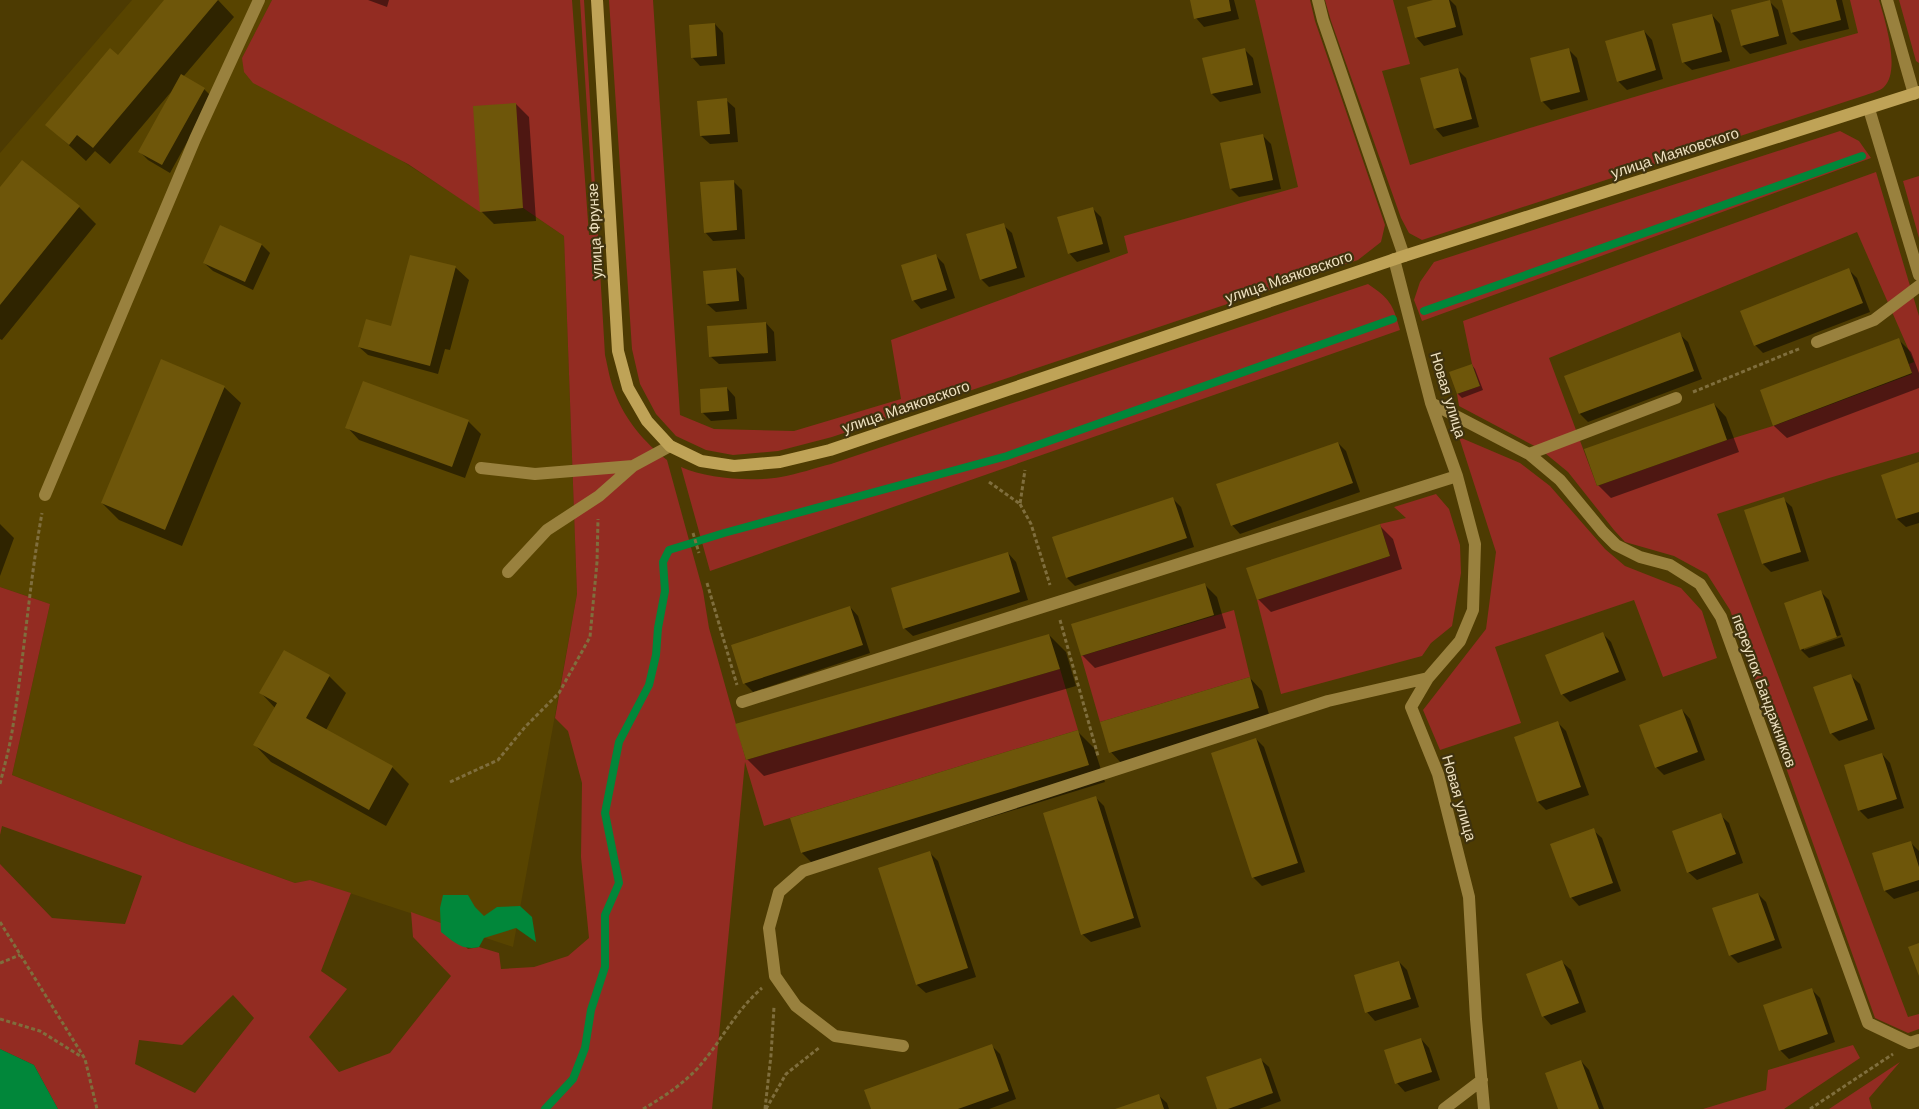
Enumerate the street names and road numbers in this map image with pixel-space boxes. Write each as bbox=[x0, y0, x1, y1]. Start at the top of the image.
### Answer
street label: улица Маяковского bbox=[1609, 124, 1741, 181]
street label: улица Фрунзе bbox=[584, 183, 605, 279]
street label: улица Маяковского bbox=[1223, 247, 1355, 306]
street label: Новая улица bbox=[1427, 350, 1470, 440]
street label: улица Маяковского bbox=[840, 377, 972, 436]
street label: переулок Бандажников bbox=[1729, 612, 1800, 770]
street label: Новая улица bbox=[1439, 753, 1480, 844]

